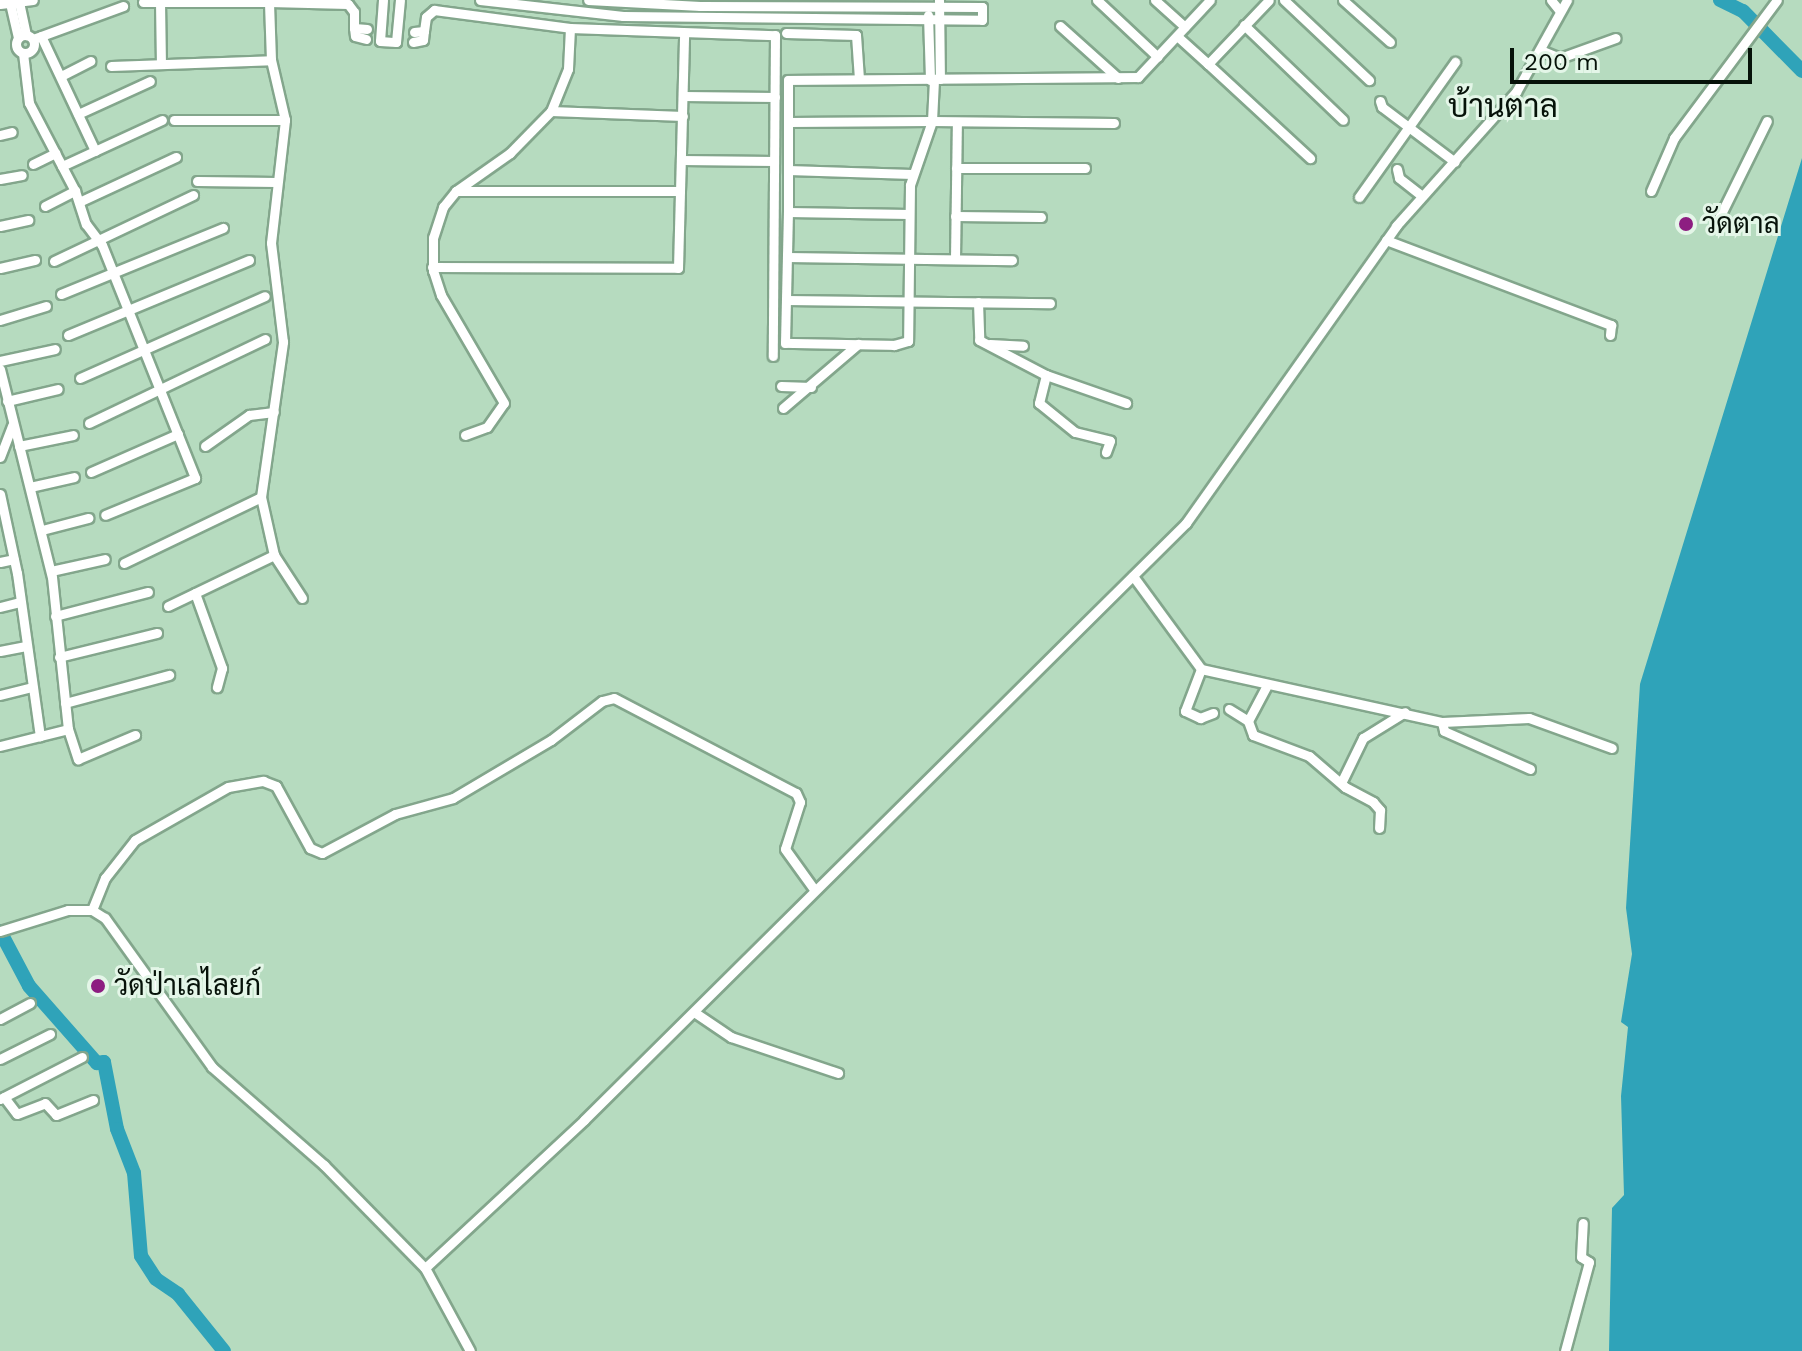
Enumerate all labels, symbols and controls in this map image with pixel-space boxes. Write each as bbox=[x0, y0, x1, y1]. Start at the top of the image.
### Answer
scale bar bbox=[1514, 32, 1756, 82]
text: 200 m bbox=[1524, 48, 1599, 76]
district label: บ้านตาล bbox=[1448, 87, 1558, 125]
place label: วัดตาล bbox=[1702, 207, 1780, 241]
marker: วัดตาล bbox=[1677, 215, 1695, 233]
place label: วัดป่าเลไลยก์ bbox=[114, 969, 261, 1003]
marker: วัดป่าเลไลยก์ bbox=[89, 977, 107, 995]

